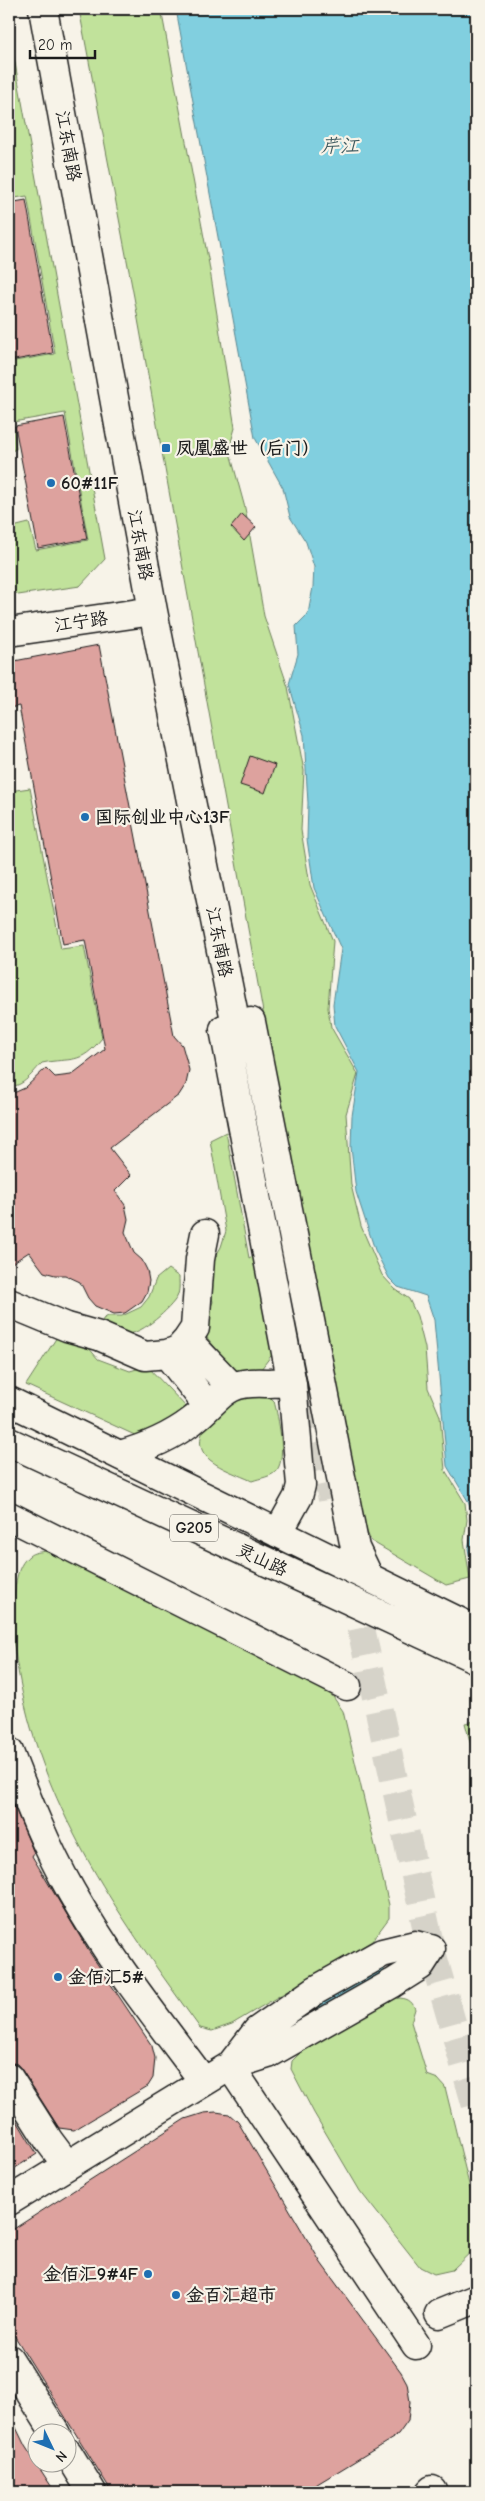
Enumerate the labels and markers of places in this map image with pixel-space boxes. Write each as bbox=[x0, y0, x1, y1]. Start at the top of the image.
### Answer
place label: 凤凰盛世（后门） bbox=[176, 438, 320, 459]
marker: 凤凰盛世（后门） bbox=[160, 442, 172, 454]
place label: 60#11F bbox=[61, 473, 119, 494]
marker: 60#11F bbox=[45, 477, 57, 489]
place label: 国际创业中心13F bbox=[95, 807, 230, 828]
marker: 国际创业中心13F bbox=[79, 811, 91, 823]
place label: 金佰汇5# bbox=[68, 1967, 144, 1988]
marker: 金佰汇5# bbox=[52, 1971, 64, 1983]
place label: 金佰汇9#4F bbox=[43, 2264, 139, 2285]
marker: 金佰汇9#4F bbox=[142, 2268, 154, 2280]
place label: 金百汇超市 bbox=[186, 2285, 276, 2306]
marker: 金百汇超市 bbox=[170, 2289, 182, 2301]

